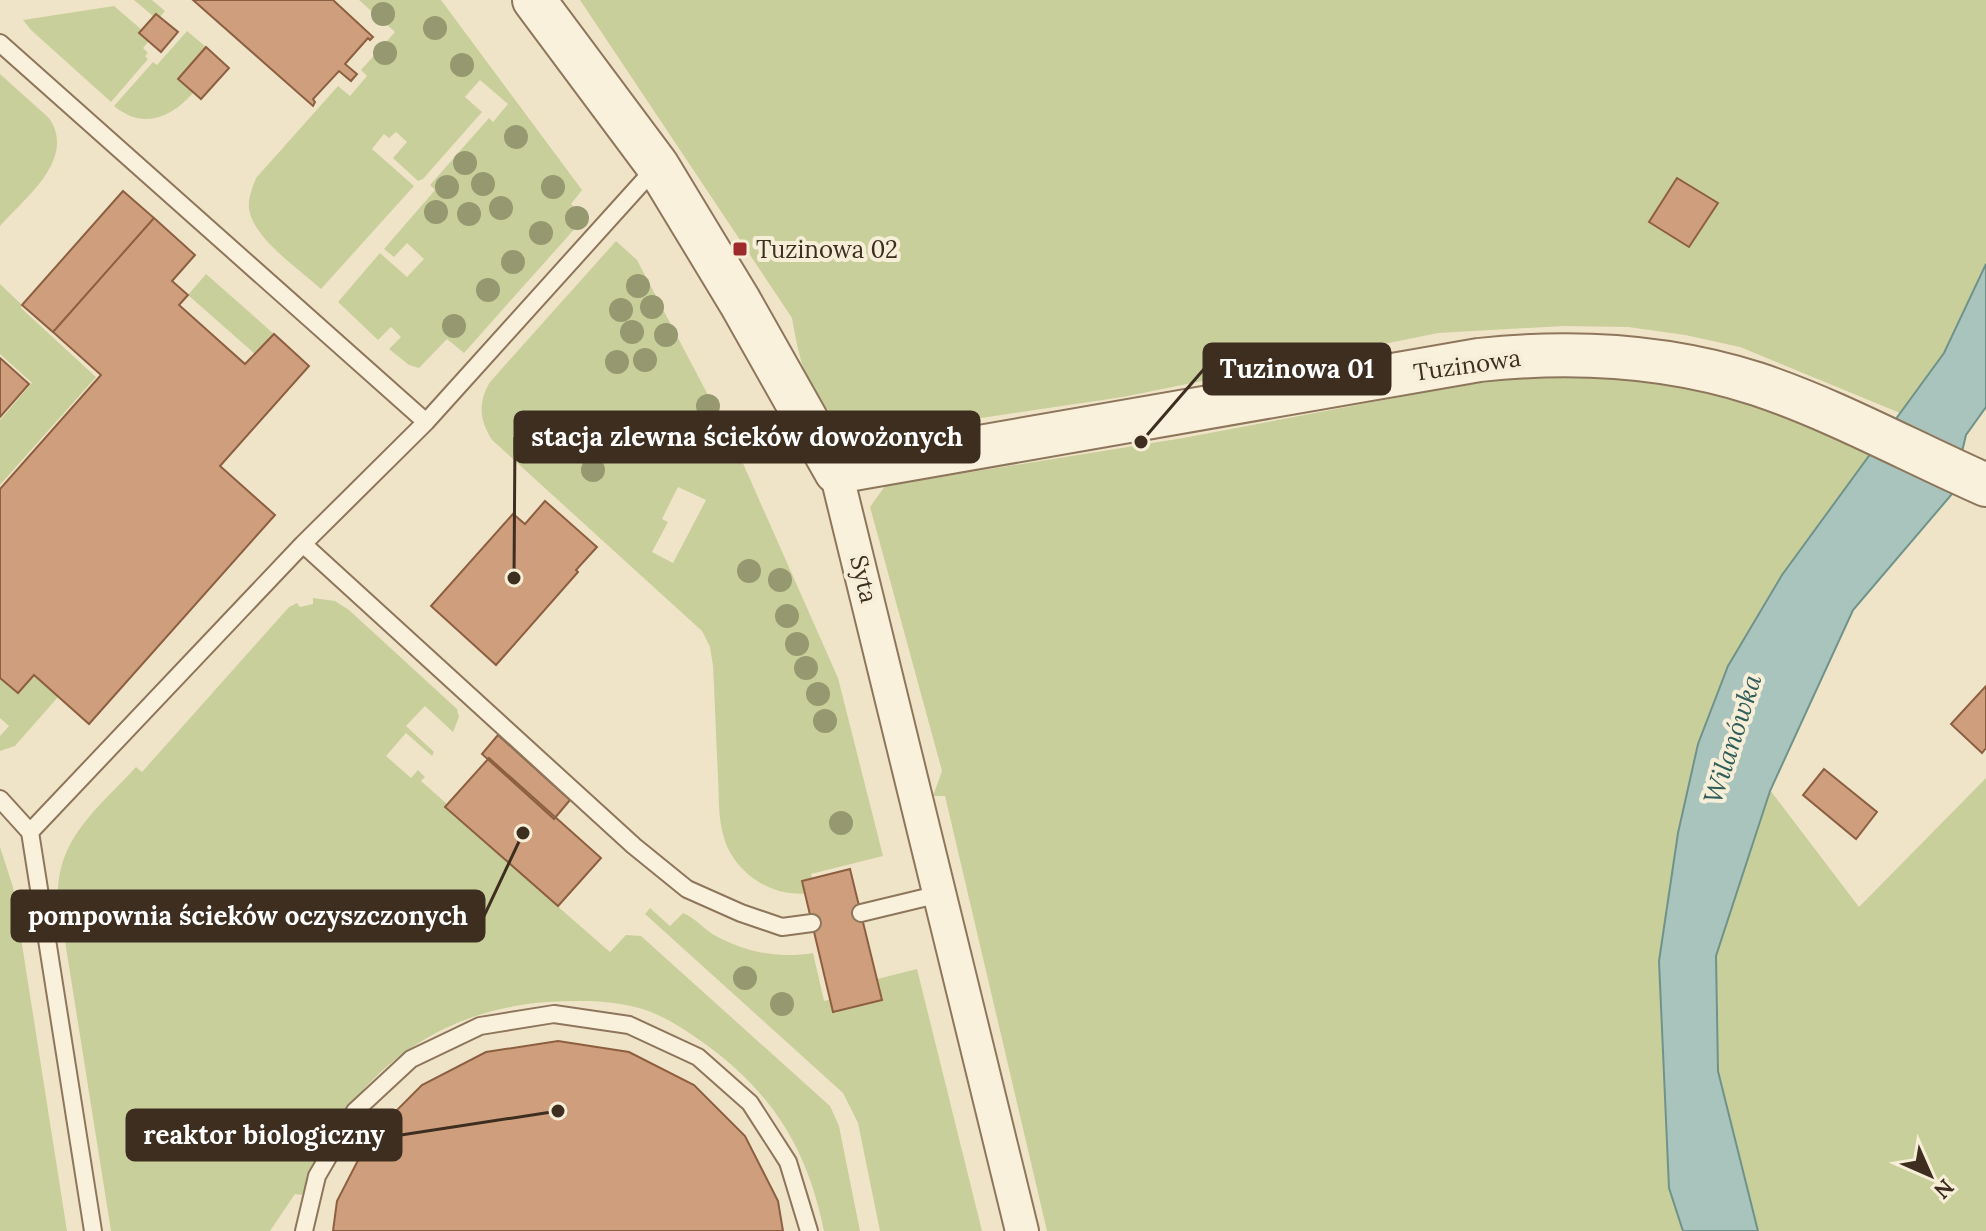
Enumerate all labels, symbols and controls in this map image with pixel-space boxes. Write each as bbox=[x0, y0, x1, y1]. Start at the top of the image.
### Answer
place label: Tuzinowa 02 bbox=[756, 234, 898, 265]
marker: Tuzinowa 02 bbox=[731, 240, 749, 258]
street label: Tuzinowa bbox=[1411, 342, 1523, 388]
callout: Tuzinowa 01 bbox=[1204, 344, 1390, 394]
text: Tuzinowa 01 bbox=[1220, 352, 1374, 385]
callout: stacja zlewna ścieków dowożonych bbox=[515, 412, 979, 462]
text: stacja zlewna ścieków dowożonych bbox=[531, 420, 963, 453]
street label: Syta bbox=[843, 552, 885, 606]
water label: Wilanówka bbox=[1696, 670, 1769, 808]
callout: pompownia ścieków oczyszczonych bbox=[12, 891, 484, 941]
text: pompownia ścieków oczyszczonych bbox=[28, 899, 468, 932]
callout: reaktor biologiczny bbox=[127, 1110, 401, 1160]
text: reaktor biologiczny bbox=[143, 1118, 386, 1151]
north arrow bbox=[1890, 1135, 1970, 1215]
text: N bbox=[1928, 1173, 1960, 1205]

